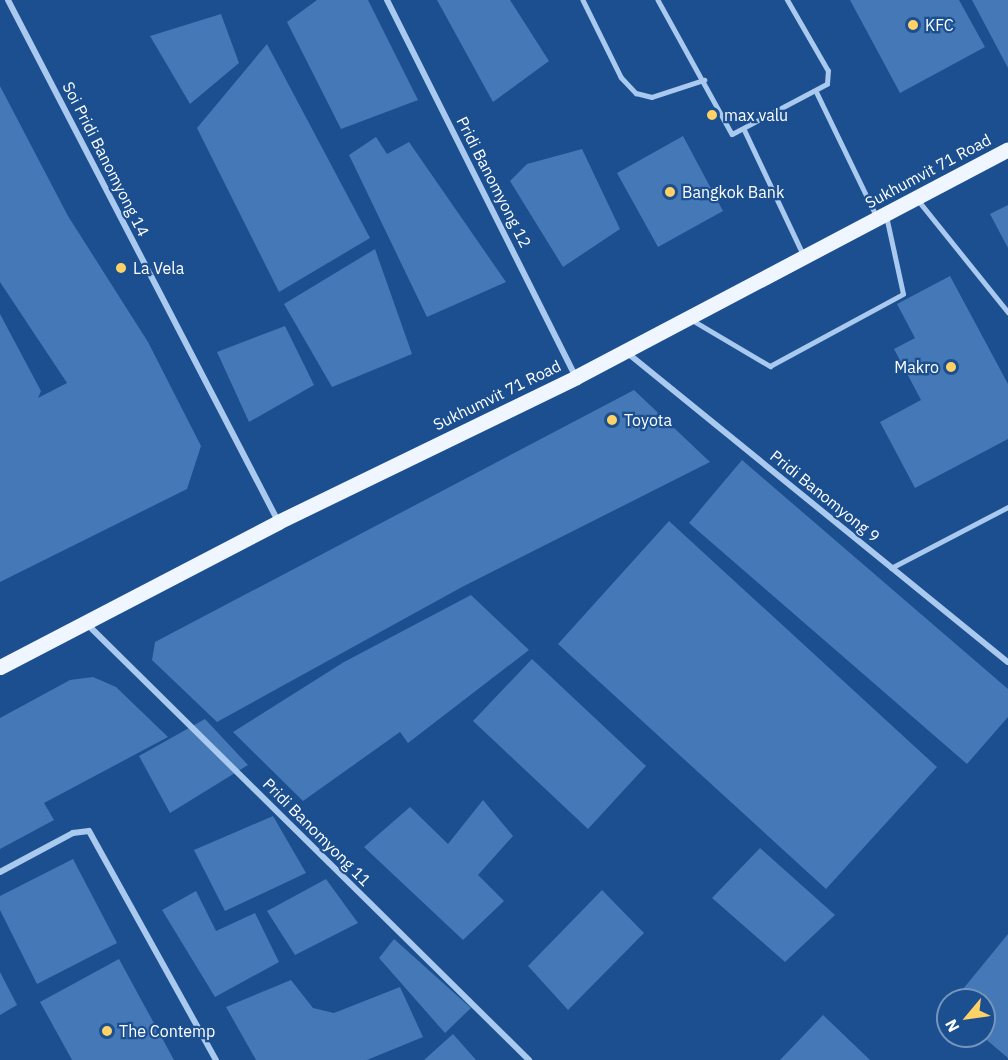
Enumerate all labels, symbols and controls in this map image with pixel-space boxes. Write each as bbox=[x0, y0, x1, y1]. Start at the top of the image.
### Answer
place label: KFC bbox=[925, 15, 954, 35]
marker: KFC bbox=[906, 18, 920, 32]
street label: Soi Pridi Banomyong 14 bbox=[59, 79, 153, 239]
place label: max valu bbox=[724, 105, 788, 125]
marker: max valu bbox=[705, 108, 719, 122]
street label: Pridi Banomyong 12 bbox=[453, 113, 535, 251]
street label: Sukhumvit 71 Road bbox=[862, 130, 994, 212]
place label: Bangkok Bank bbox=[682, 182, 784, 202]
marker: Bangkok Bank bbox=[663, 185, 677, 199]
place label: La Vela bbox=[133, 258, 184, 278]
marker: La Vela bbox=[114, 261, 128, 275]
street label: Sukhumvit 71 Road bbox=[430, 356, 564, 434]
place label: Makro bbox=[894, 357, 939, 377]
marker: Makro bbox=[944, 360, 958, 374]
place label: Toyota bbox=[624, 410, 672, 430]
marker: Toyota bbox=[605, 413, 619, 427]
street label: Pridi Banomyong 9 bbox=[766, 446, 884, 546]
street label: Pridi Banomyong 11 bbox=[259, 774, 375, 890]
north arrow bbox=[936, 988, 996, 1048]
text: N bbox=[940, 1016, 964, 1036]
place label: The Contemp bbox=[119, 1021, 215, 1041]
marker: The Contemp bbox=[100, 1024, 114, 1038]

